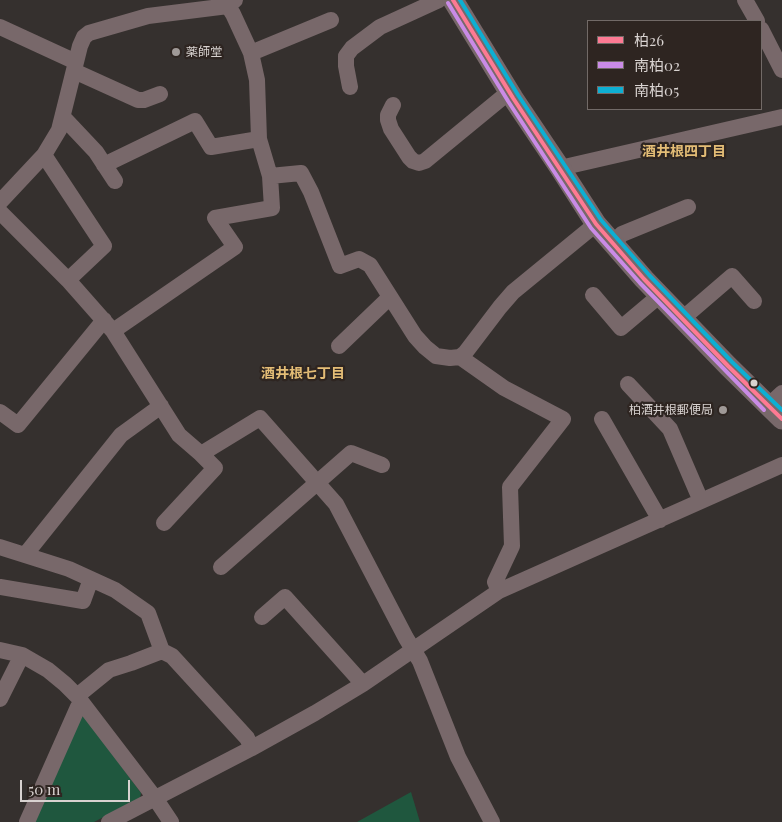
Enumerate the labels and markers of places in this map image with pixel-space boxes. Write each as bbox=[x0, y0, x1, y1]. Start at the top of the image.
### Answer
place label: 薬師堂 bbox=[186, 45, 222, 59]
marker: 薬師堂 bbox=[170, 46, 182, 58]
unlabelled marker bbox=[749, 378, 759, 388]
place label: 柏酒井根郵便局 bbox=[629, 403, 713, 417]
marker: 柏酒井根郵便局 bbox=[717, 404, 729, 416]

